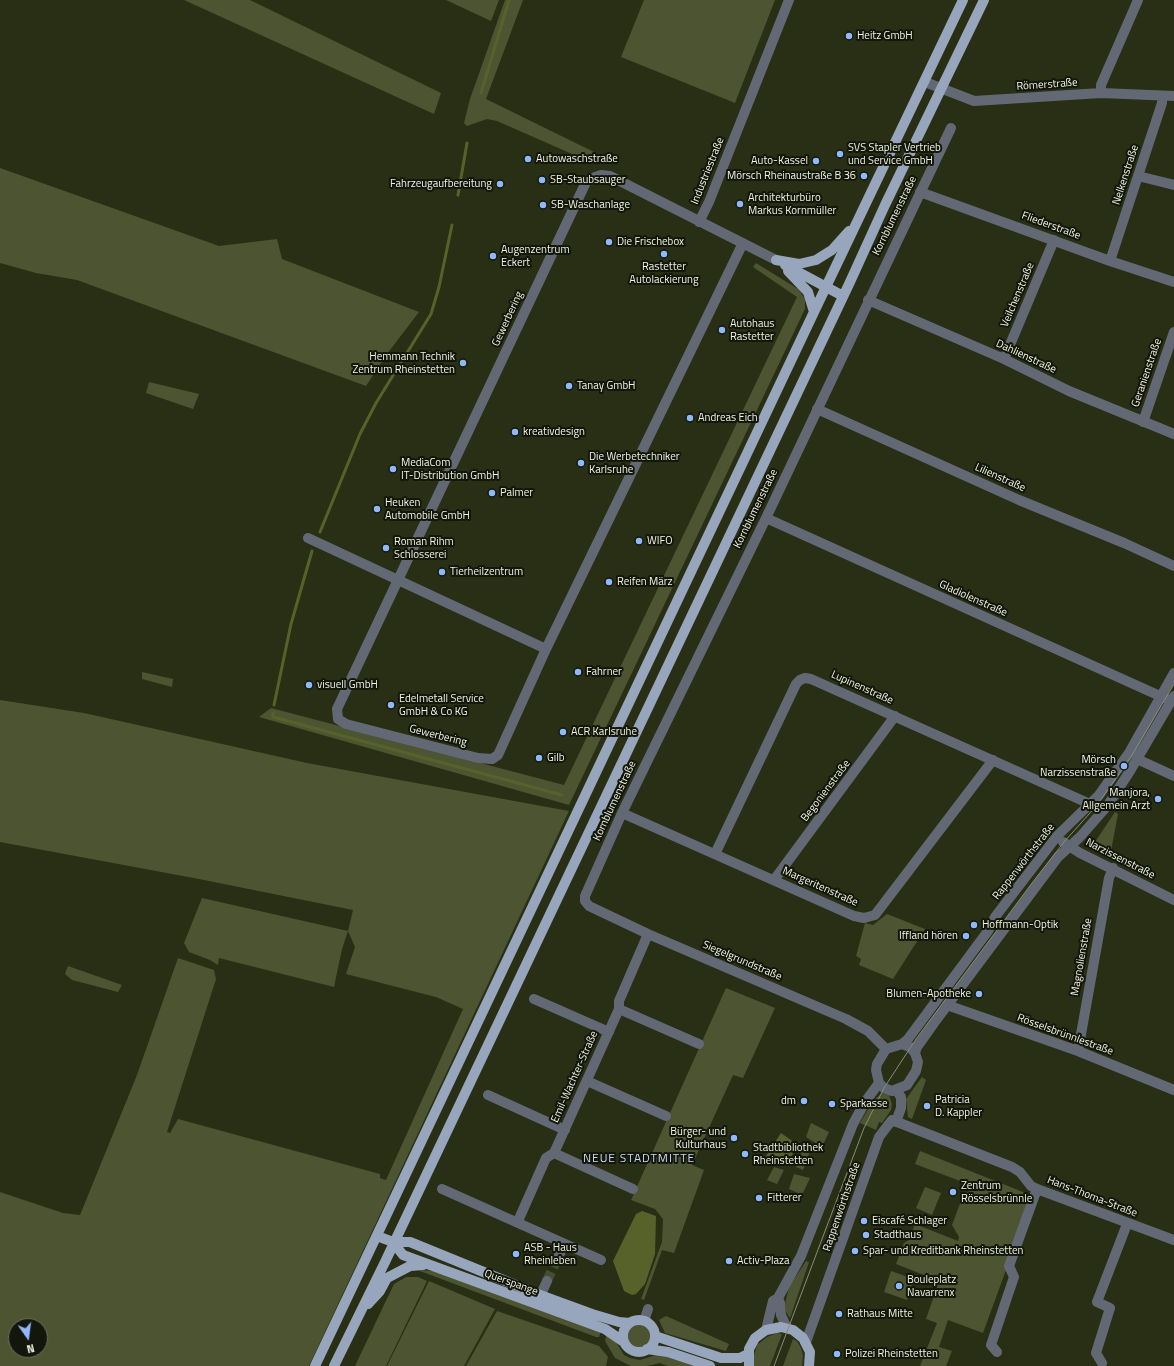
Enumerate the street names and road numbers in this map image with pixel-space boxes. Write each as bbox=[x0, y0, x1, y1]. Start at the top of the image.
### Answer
street label: Römerstraße bbox=[1016, 76, 1078, 94]
street label: Industriestraße bbox=[689, 136, 727, 206]
street label: Nelkenstraße bbox=[1110, 143, 1142, 207]
street label: Kornblumenstraße bbox=[870, 174, 920, 258]
street label: Fliederstraße bbox=[1020, 209, 1082, 243]
street label: Veilchenstraße bbox=[998, 261, 1038, 329]
street label: Gewerbering bbox=[490, 289, 526, 349]
street label: Dahlienstraße bbox=[994, 337, 1058, 377]
street label: Geranienstraße bbox=[1129, 337, 1165, 409]
street label: Lilienstraße bbox=[973, 461, 1027, 495]
street label: Kornblumenstraße bbox=[731, 467, 781, 551]
street label: Gladiolenstraße bbox=[937, 578, 1009, 620]
street label: Lupinenstraße bbox=[829, 668, 895, 708]
street label: Gewerbering bbox=[408, 722, 468, 750]
street label: Begonienstraße bbox=[799, 758, 853, 824]
street label: Kornblumenstraße bbox=[591, 759, 639, 843]
street label: Rappenwörthstraße bbox=[990, 821, 1058, 903]
street label: Narzissenstraße bbox=[1083, 836, 1157, 882]
street label: Margeritenstraße bbox=[780, 864, 860, 910]
street label: Magnolienstraße bbox=[1069, 917, 1095, 997]
street label: Siegelgrundstraße bbox=[700, 938, 784, 984]
street label: Rösselsbrünnlestraße bbox=[1015, 1011, 1115, 1059]
street label: Emil-Wachter-Straße bbox=[549, 1029, 601, 1125]
street label: Rappenwörthstraße bbox=[821, 1161, 863, 1253]
street label: Hans-Thoma-Straße bbox=[1045, 1174, 1139, 1220]
street label: Querspange bbox=[482, 1267, 540, 1299]

